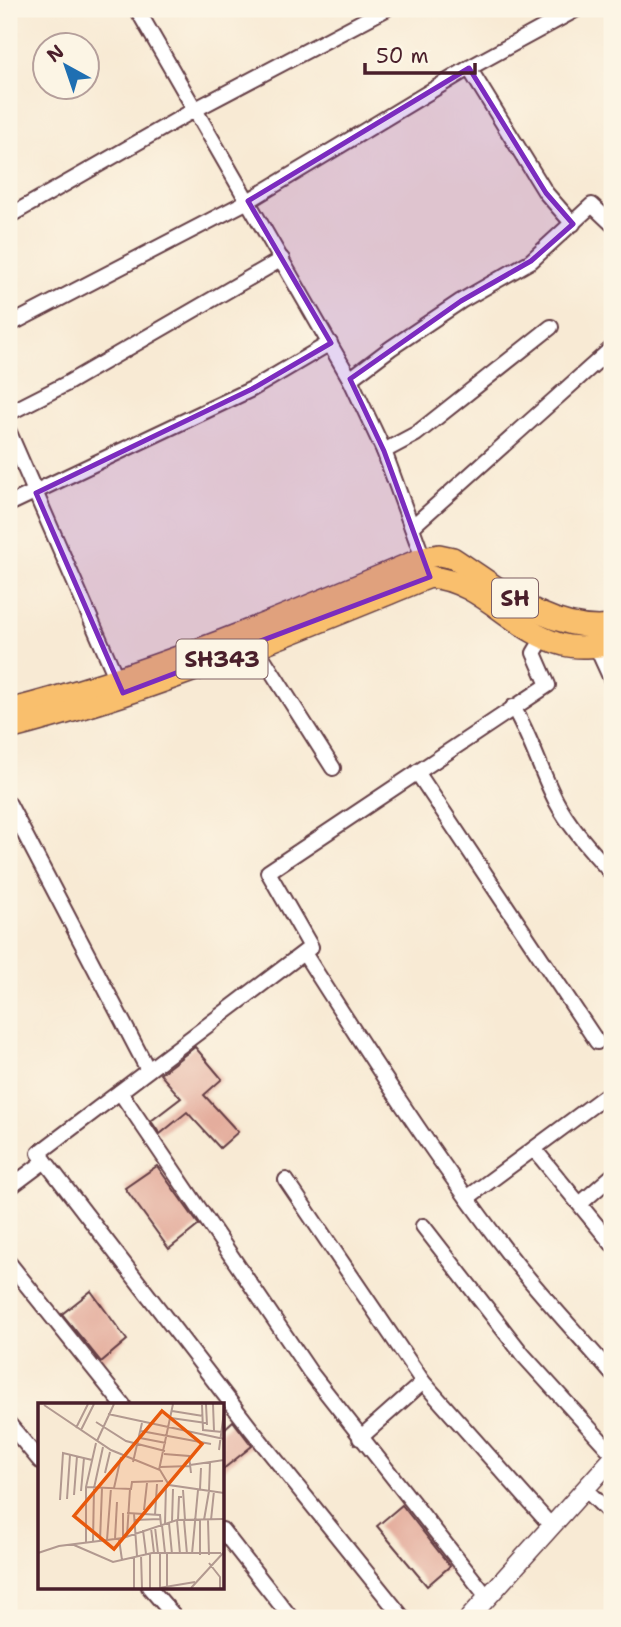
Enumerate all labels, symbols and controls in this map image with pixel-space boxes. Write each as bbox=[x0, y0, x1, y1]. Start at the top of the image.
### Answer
north arrow bbox=[32, 32, 102, 102]
scale bar bbox=[365, 32, 476, 76]
text: N bbox=[42, 39, 69, 68]
text: 50 m bbox=[376, 42, 429, 70]
road number: SH bbox=[492, 578, 538, 618]
road number: SH343 bbox=[176, 639, 268, 678]
inset map bbox=[38, 1403, 224, 1588]

